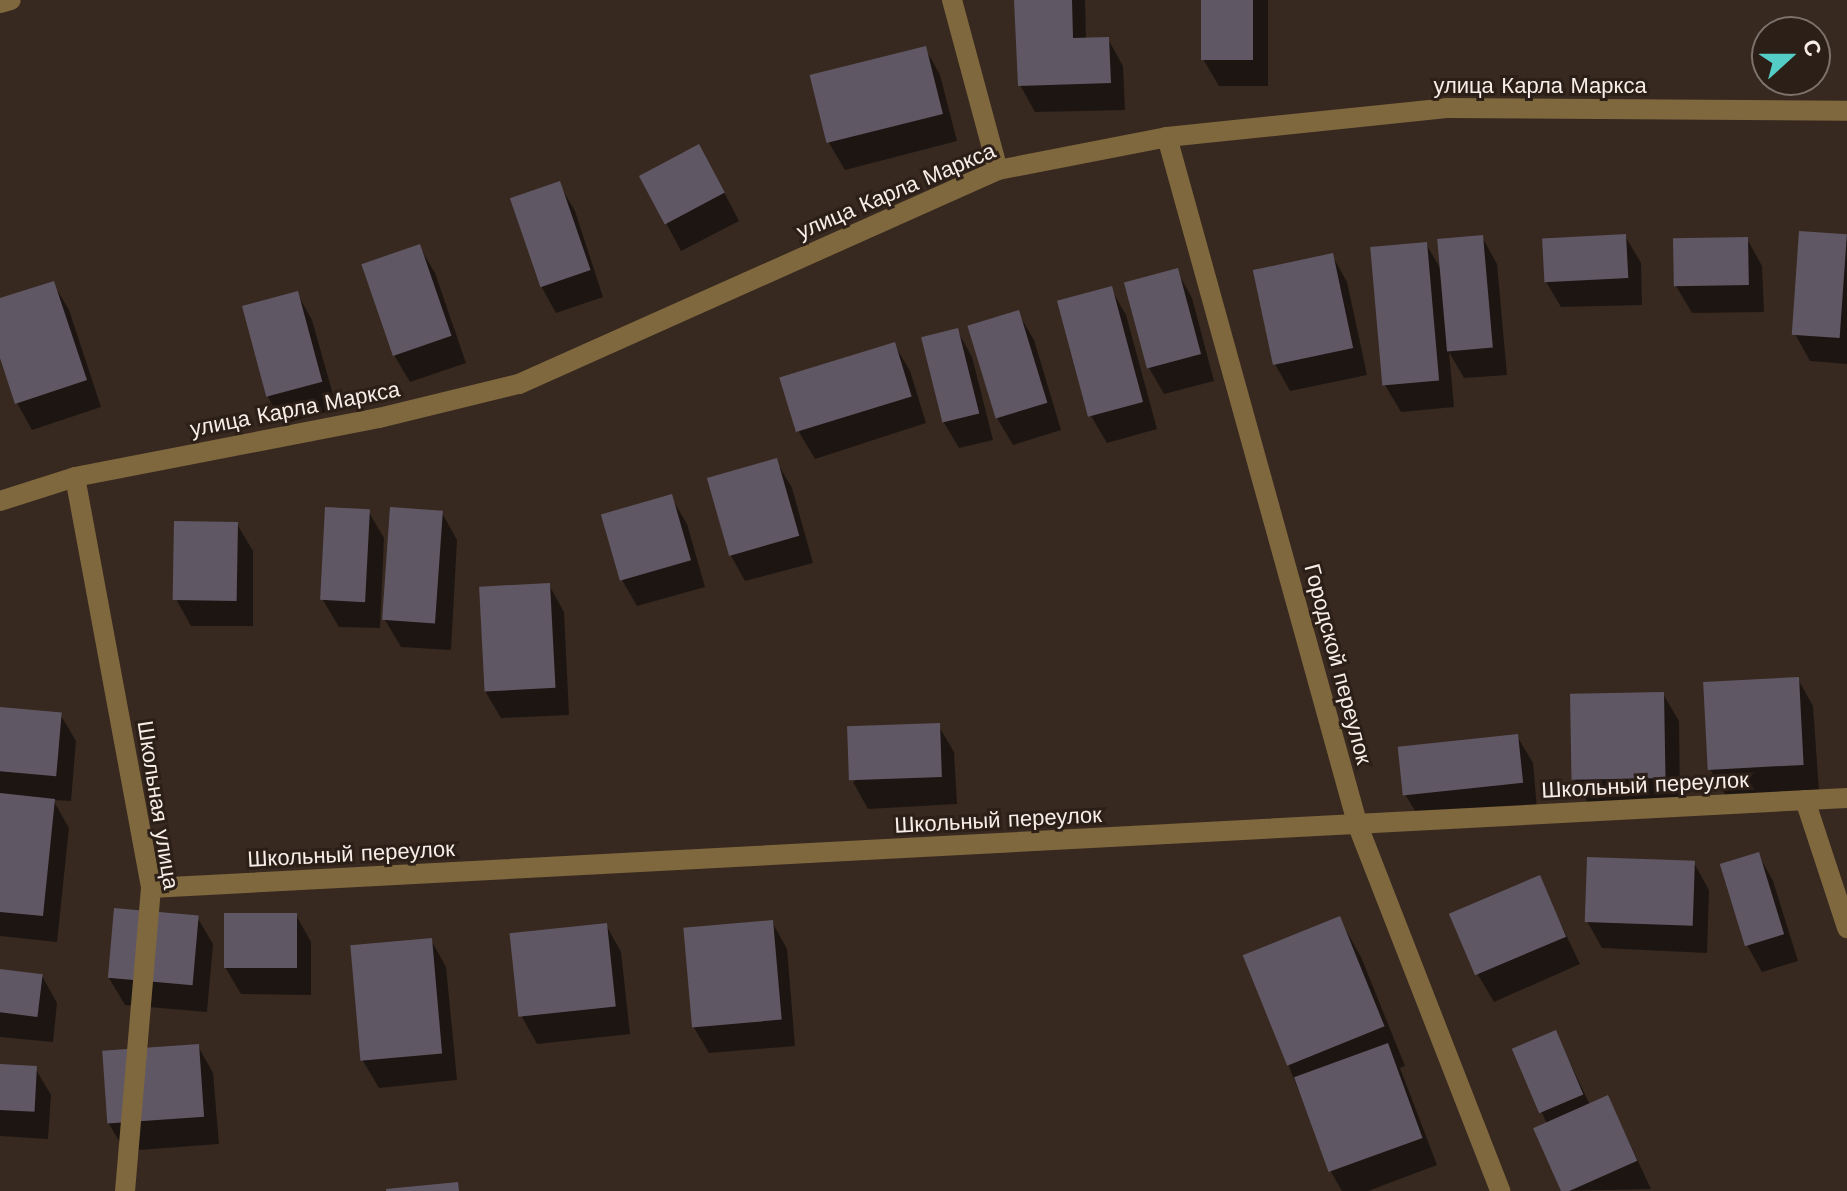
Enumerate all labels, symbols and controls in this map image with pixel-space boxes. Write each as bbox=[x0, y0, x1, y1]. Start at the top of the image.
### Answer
north arrow bbox=[1751, 16, 1831, 96]
text: С bbox=[1797, 36, 1827, 60]
street label: улица Карла Маркса bbox=[1433, 73, 1647, 99]
street label: улица Карла Маркса bbox=[793, 137, 999, 245]
street label: улица Карла Маркса bbox=[188, 376, 402, 442]
street label: Городской переулок bbox=[1299, 561, 1377, 767]
street label: Школьная улица bbox=[132, 719, 184, 891]
street label: Школьный переулок bbox=[1541, 766, 1749, 804]
street label: Школьный переулок bbox=[894, 801, 1102, 839]
street label: Школьный переулок bbox=[247, 835, 455, 873]

